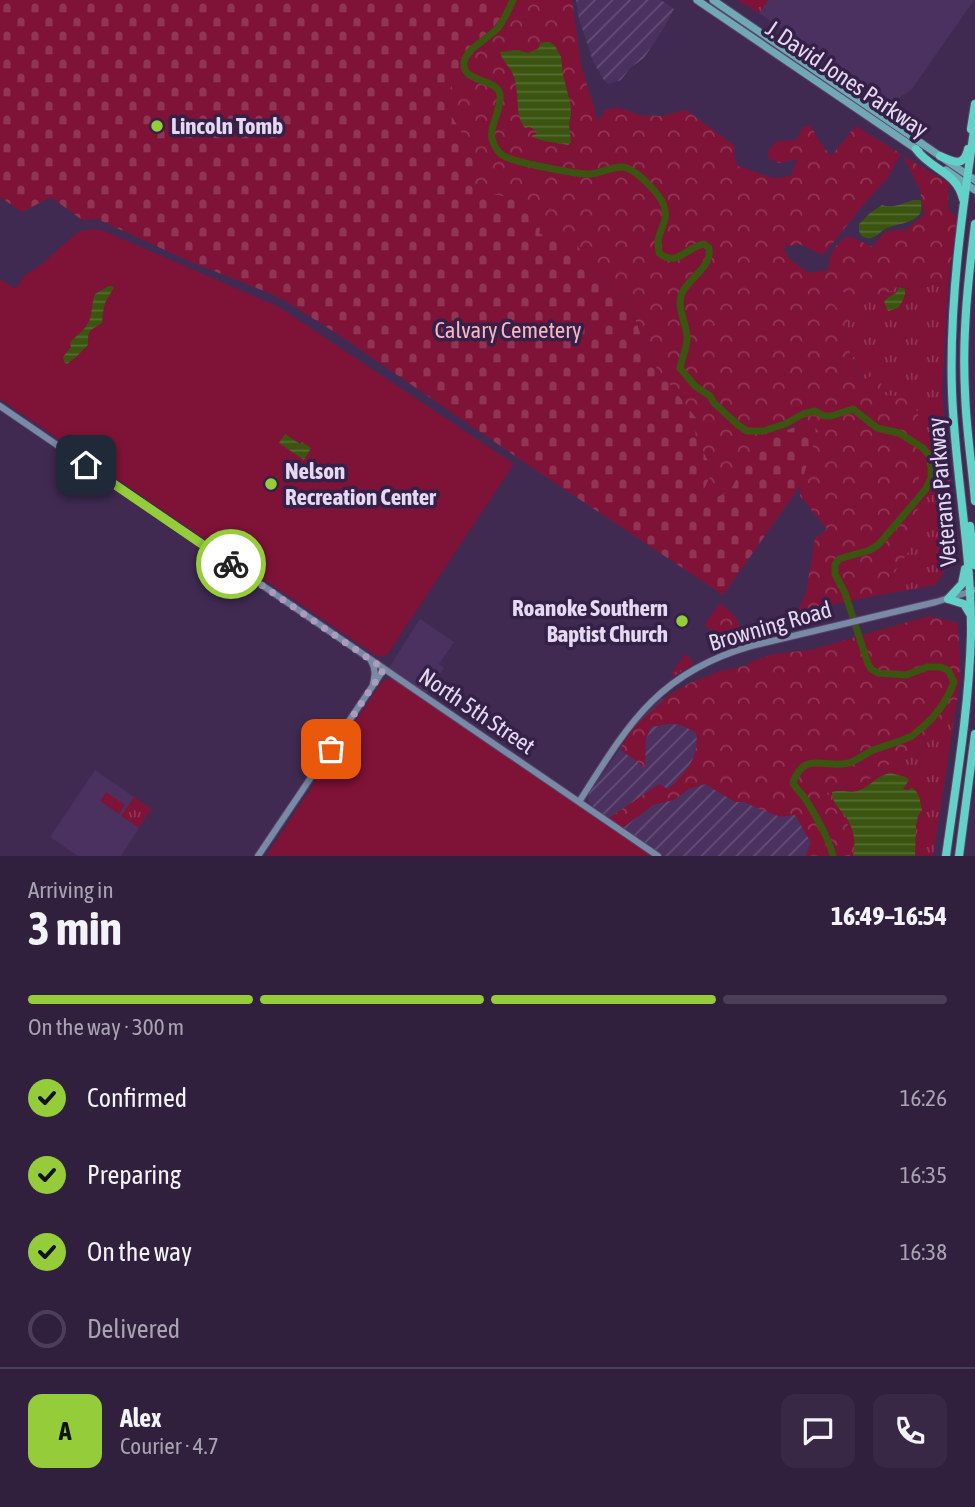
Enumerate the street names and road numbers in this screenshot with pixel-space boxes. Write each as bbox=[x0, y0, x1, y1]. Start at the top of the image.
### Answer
street label: J. David Jones Parkway bbox=[761, 15, 933, 143]
street label: Veterans Parkway bbox=[923, 416, 961, 568]
street label: Browning Road bbox=[706, 596, 834, 656]
street label: North 5th Street bbox=[414, 663, 540, 759]

